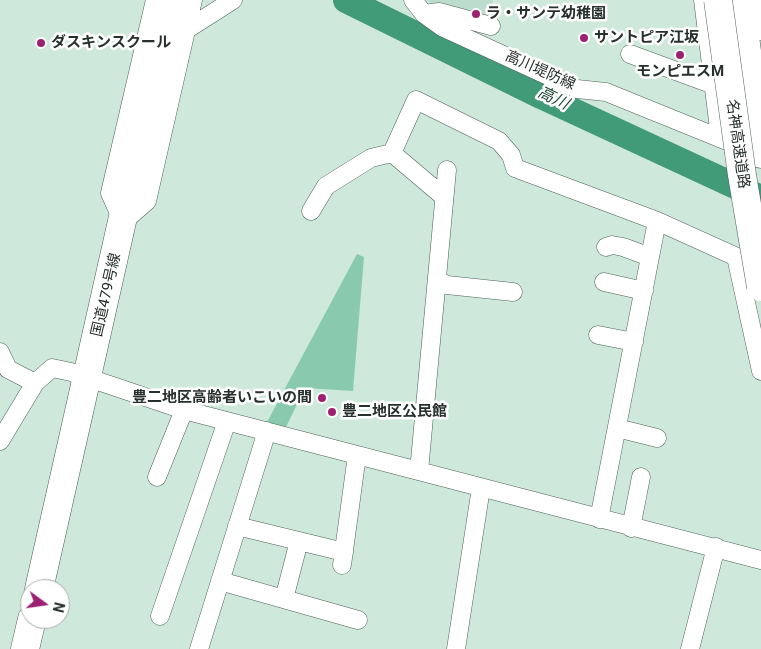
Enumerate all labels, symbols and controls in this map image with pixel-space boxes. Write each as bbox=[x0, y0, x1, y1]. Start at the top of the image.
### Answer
place label: ラ・サンテ幼稚園 bbox=[486, 5, 606, 23]
marker: ラ・サンテ幼稚園 bbox=[470, 8, 482, 20]
place label: サントピア江坂 bbox=[594, 29, 699, 47]
marker: サントピア江坂 bbox=[578, 32, 590, 44]
place label: ダスキンスクール bbox=[51, 34, 171, 52]
marker: ダスキンスクール bbox=[35, 37, 47, 49]
street label: 高川堤防線 bbox=[502, 48, 578, 94]
marker: モンピエスM bbox=[674, 49, 686, 61]
place label: モンピエスM bbox=[636, 63, 724, 81]
water label: 高川 bbox=[534, 83, 572, 115]
street label: 名神高速道路 bbox=[722, 98, 752, 190]
street label: 国道479号線 bbox=[89, 251, 125, 339]
place label: 豊二地区高齢者いこいの間 bbox=[132, 389, 312, 407]
marker: 豊二地区高齢者いこいの間 bbox=[316, 392, 328, 404]
place label: 豊二地区公民館 bbox=[342, 403, 447, 421]
marker: 豊二地区公民館 bbox=[326, 406, 338, 418]
north arrow bbox=[20, 579, 70, 629]
text: N bbox=[50, 601, 68, 614]

